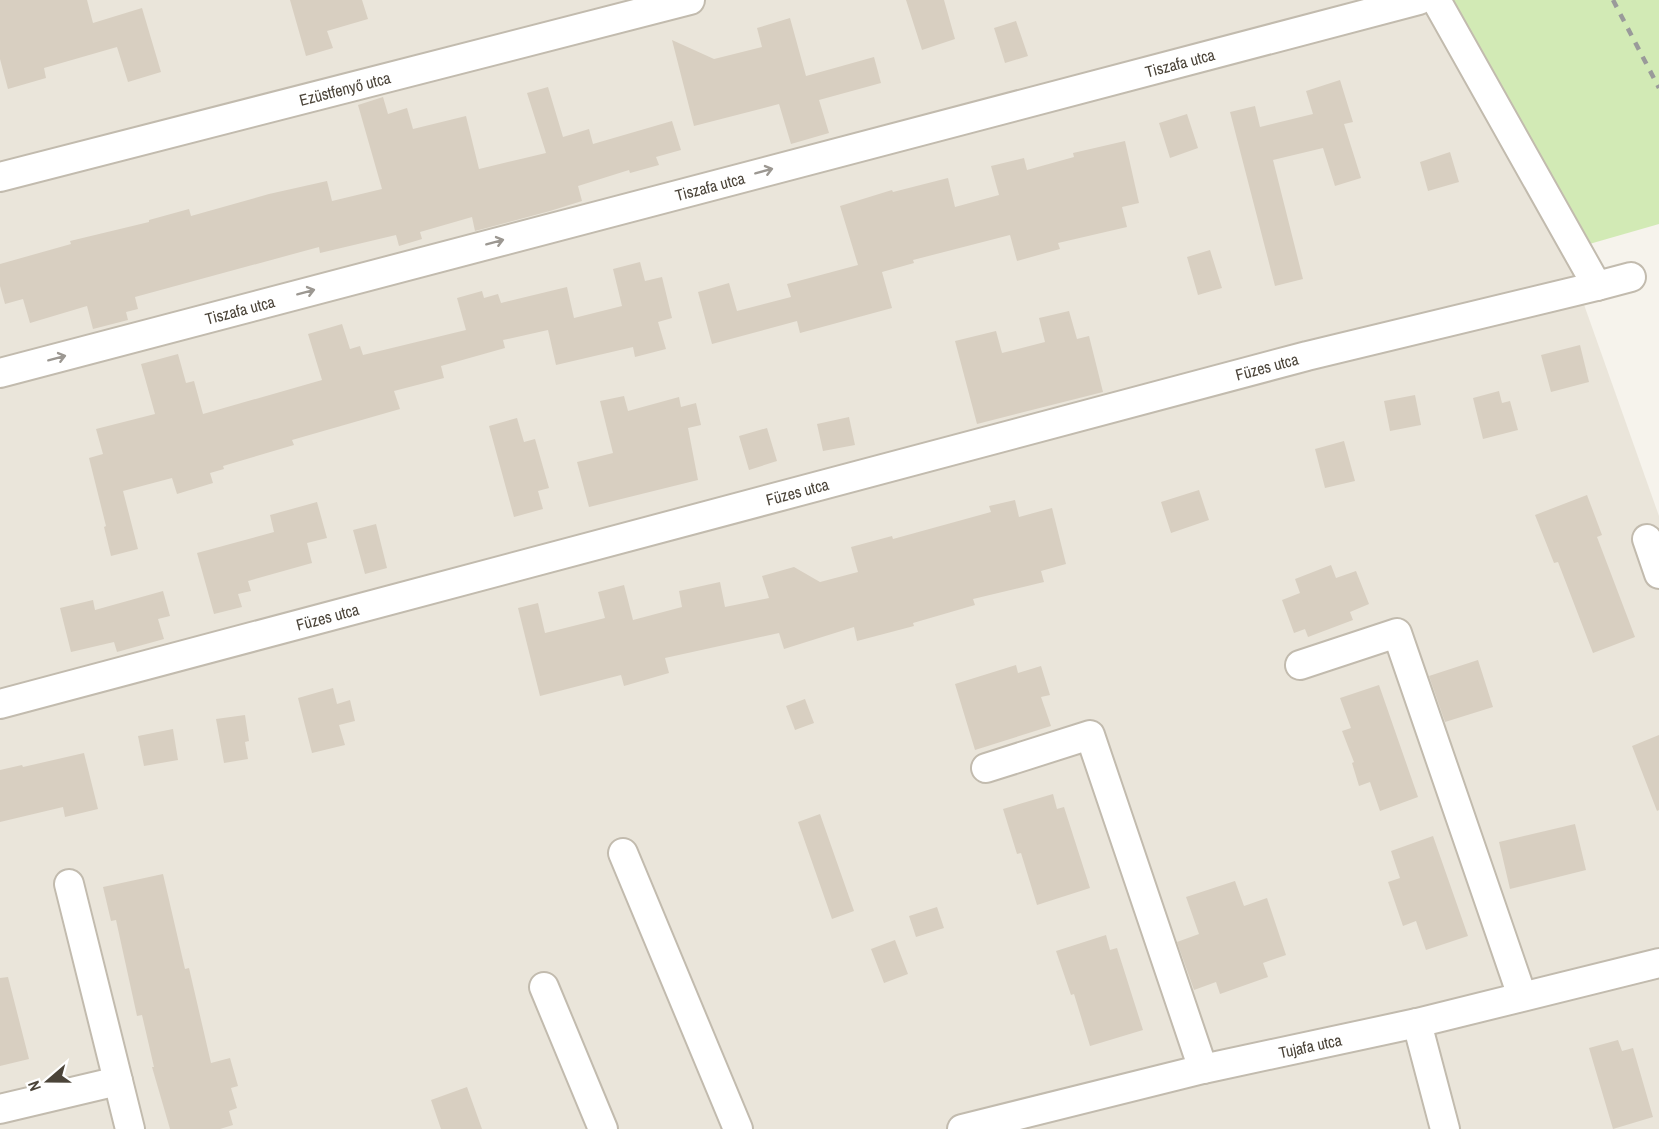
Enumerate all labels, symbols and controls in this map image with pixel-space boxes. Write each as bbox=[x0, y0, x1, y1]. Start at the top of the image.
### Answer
street label: Tiszafa utca bbox=[1143, 43, 1218, 83]
street label: Ezüstfenyő utca bbox=[297, 66, 393, 111]
one-way arrow bbox=[755, 165, 774, 176]
street label: Tiszafa utca bbox=[673, 167, 748, 206]
one-way arrow bbox=[485, 236, 504, 248]
one-way arrow bbox=[296, 286, 315, 297]
street label: Tiszafa utca bbox=[203, 290, 278, 330]
street label: Füzes utca bbox=[1233, 348, 1301, 386]
one-way arrow bbox=[47, 351, 66, 363]
street label: Füzes utca bbox=[763, 473, 832, 511]
street label: Füzes utca bbox=[294, 598, 362, 636]
street label: Tujafa utca bbox=[1277, 1028, 1344, 1063]
north arrow bbox=[18, 1051, 78, 1111]
text: N bbox=[22, 1078, 46, 1094]

